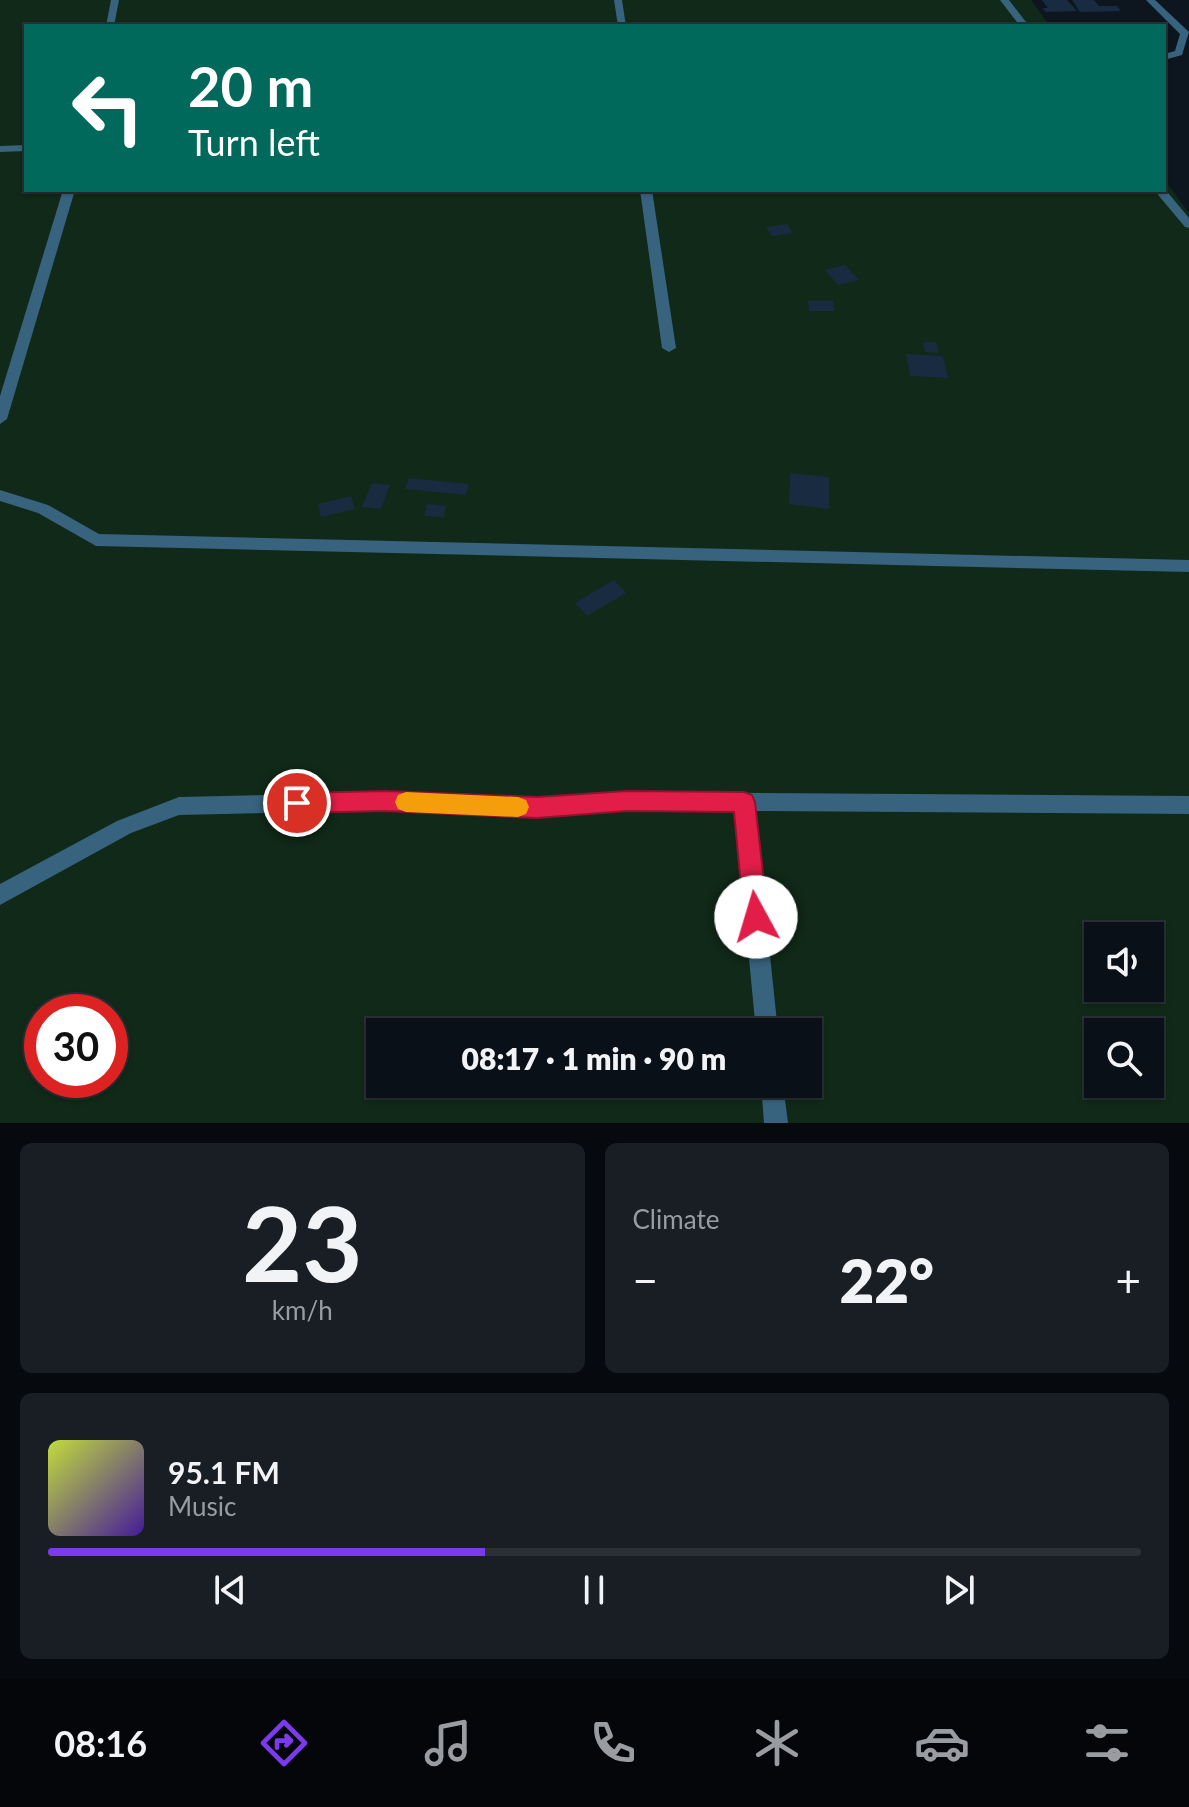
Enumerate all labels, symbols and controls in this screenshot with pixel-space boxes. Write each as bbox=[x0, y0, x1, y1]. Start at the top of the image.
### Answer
text: 20 m bbox=[188, 52, 313, 119]
icon: left bbox=[56, 56, 160, 160]
text: Turn left bbox=[188, 120, 320, 164]
pin bbox=[263, 769, 331, 837]
icon: arrive bbox=[275, 781, 319, 825]
position arrow bbox=[714, 875, 798, 959]
map controls bbox=[1084, 922, 1164, 1098]
button: sound bbox=[1084, 922, 1164, 1002]
speed limit sign: 30 bbox=[24, 994, 128, 1098]
button: search bbox=[1084, 1018, 1164, 1098]
text: 08:17 · 1 min · 90 m bbox=[462, 1040, 726, 1076]
text: 23 bbox=[242, 1179, 363, 1304]
text: Climate bbox=[633, 1203, 719, 1235]
text: 22° bbox=[839, 1244, 934, 1316]
text: − bbox=[633, 1254, 658, 1306]
text: + bbox=[1115, 1254, 1141, 1306]
text: km/h bbox=[272, 1294, 333, 1326]
text: 95.1 FM bbox=[168, 1454, 280, 1490]
text: Music bbox=[168, 1490, 236, 1522]
icon: previous bbox=[208, 1568, 252, 1612]
icon: pause bbox=[572, 1568, 616, 1612]
icon: next bbox=[937, 1568, 981, 1612]
icon: directions bbox=[256, 1715, 312, 1771]
icon: music bbox=[420, 1715, 476, 1771]
icon: phone bbox=[585, 1715, 641, 1771]
icon: climate bbox=[749, 1715, 805, 1771]
icon: car bbox=[914, 1715, 970, 1771]
icon: filters bbox=[1079, 1715, 1135, 1771]
text: 08:16 bbox=[54, 1721, 147, 1765]

